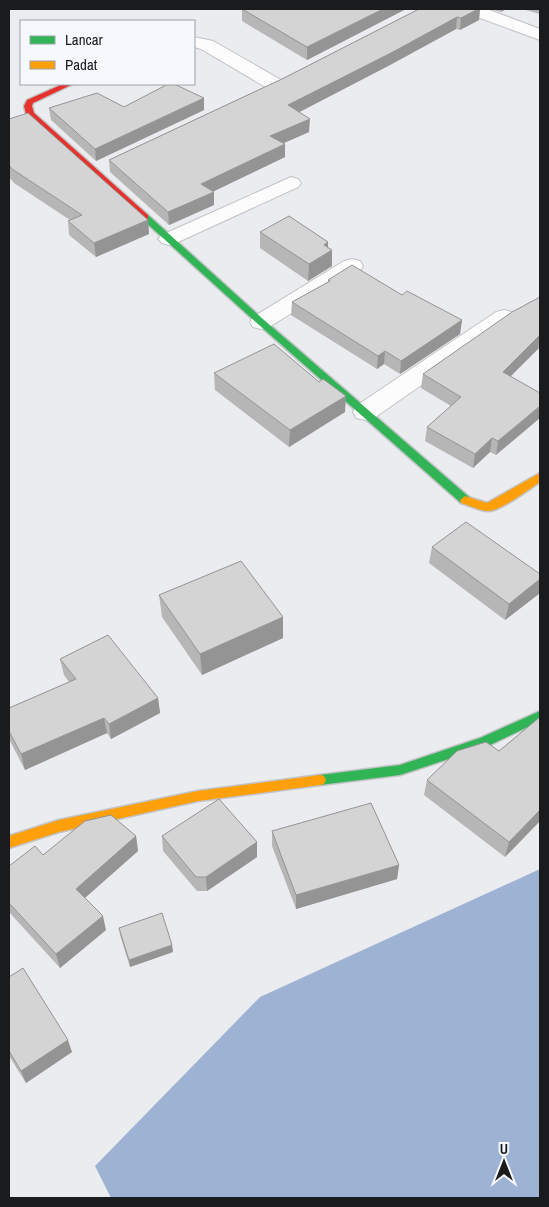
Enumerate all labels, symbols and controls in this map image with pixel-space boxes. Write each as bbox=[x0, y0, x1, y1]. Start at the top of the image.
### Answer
legend bbox=[20, 20, 195, 85]
text: Lancar bbox=[65, 29, 103, 50]
text: Padat bbox=[65, 54, 98, 75]
north arrow bbox=[479, 1137, 529, 1187]
text: U bbox=[500, 1140, 508, 1158]

